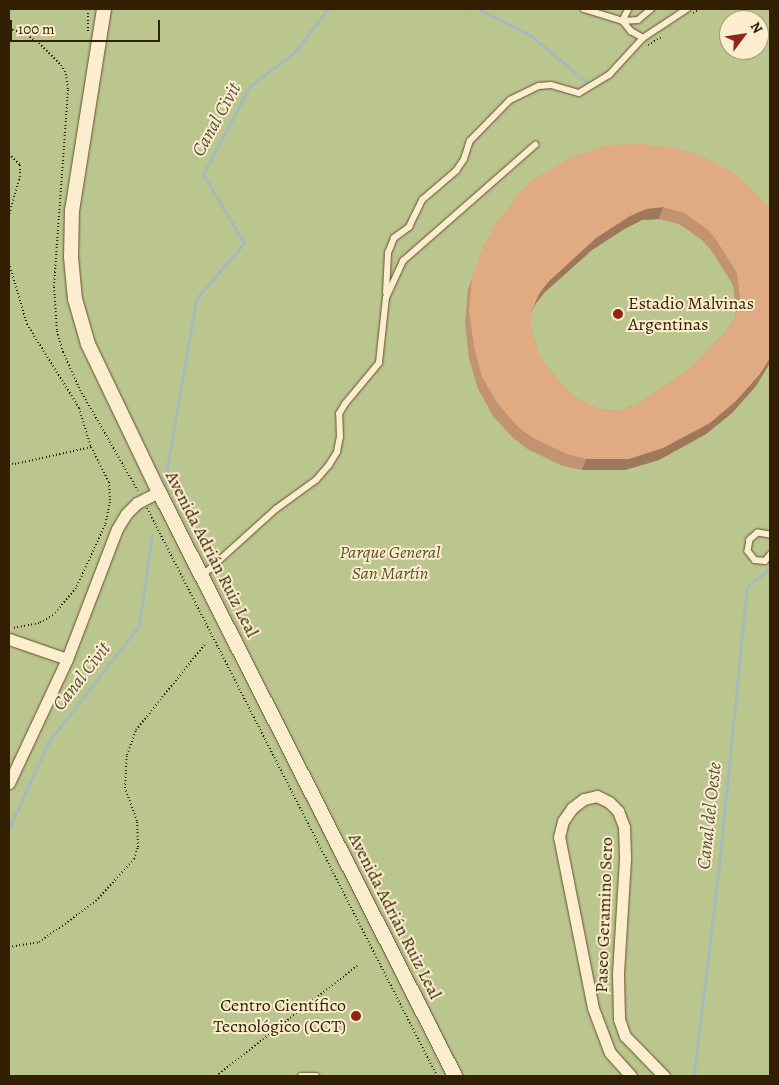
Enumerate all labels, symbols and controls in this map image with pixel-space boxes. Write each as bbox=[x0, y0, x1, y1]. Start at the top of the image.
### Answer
scale bar bbox=[12, 10, 162, 42]
north arrow bbox=[719, 10, 769, 60]
text: N bbox=[746, 18, 767, 37]
text: 100 m bbox=[18, 19, 55, 39]
water label: Canal Civit bbox=[188, 79, 246, 161]
place label: Estadio Malvinas Argentinas bbox=[628, 293, 754, 336]
marker: Estadio Malvinas Argentinas bbox=[612, 308, 624, 320]
street label: Avenida Adrián Ruiz Leal bbox=[161, 467, 263, 641]
park label: Parque General San Martín bbox=[339, 542, 441, 584]
water label: Canal Civit bbox=[48, 638, 116, 716]
water label: Canal del Oeste bbox=[693, 761, 727, 871]
street label: Avenida Adrián Ruiz Leal bbox=[344, 829, 446, 1003]
street label: Paseo Geramino Sero bbox=[590, 837, 618, 993]
place label: Centro Científico Tecnológico (CCT) bbox=[213, 995, 346, 1038]
marker: Centro Científico Tecnológico (CCT) bbox=[350, 1010, 362, 1022]

